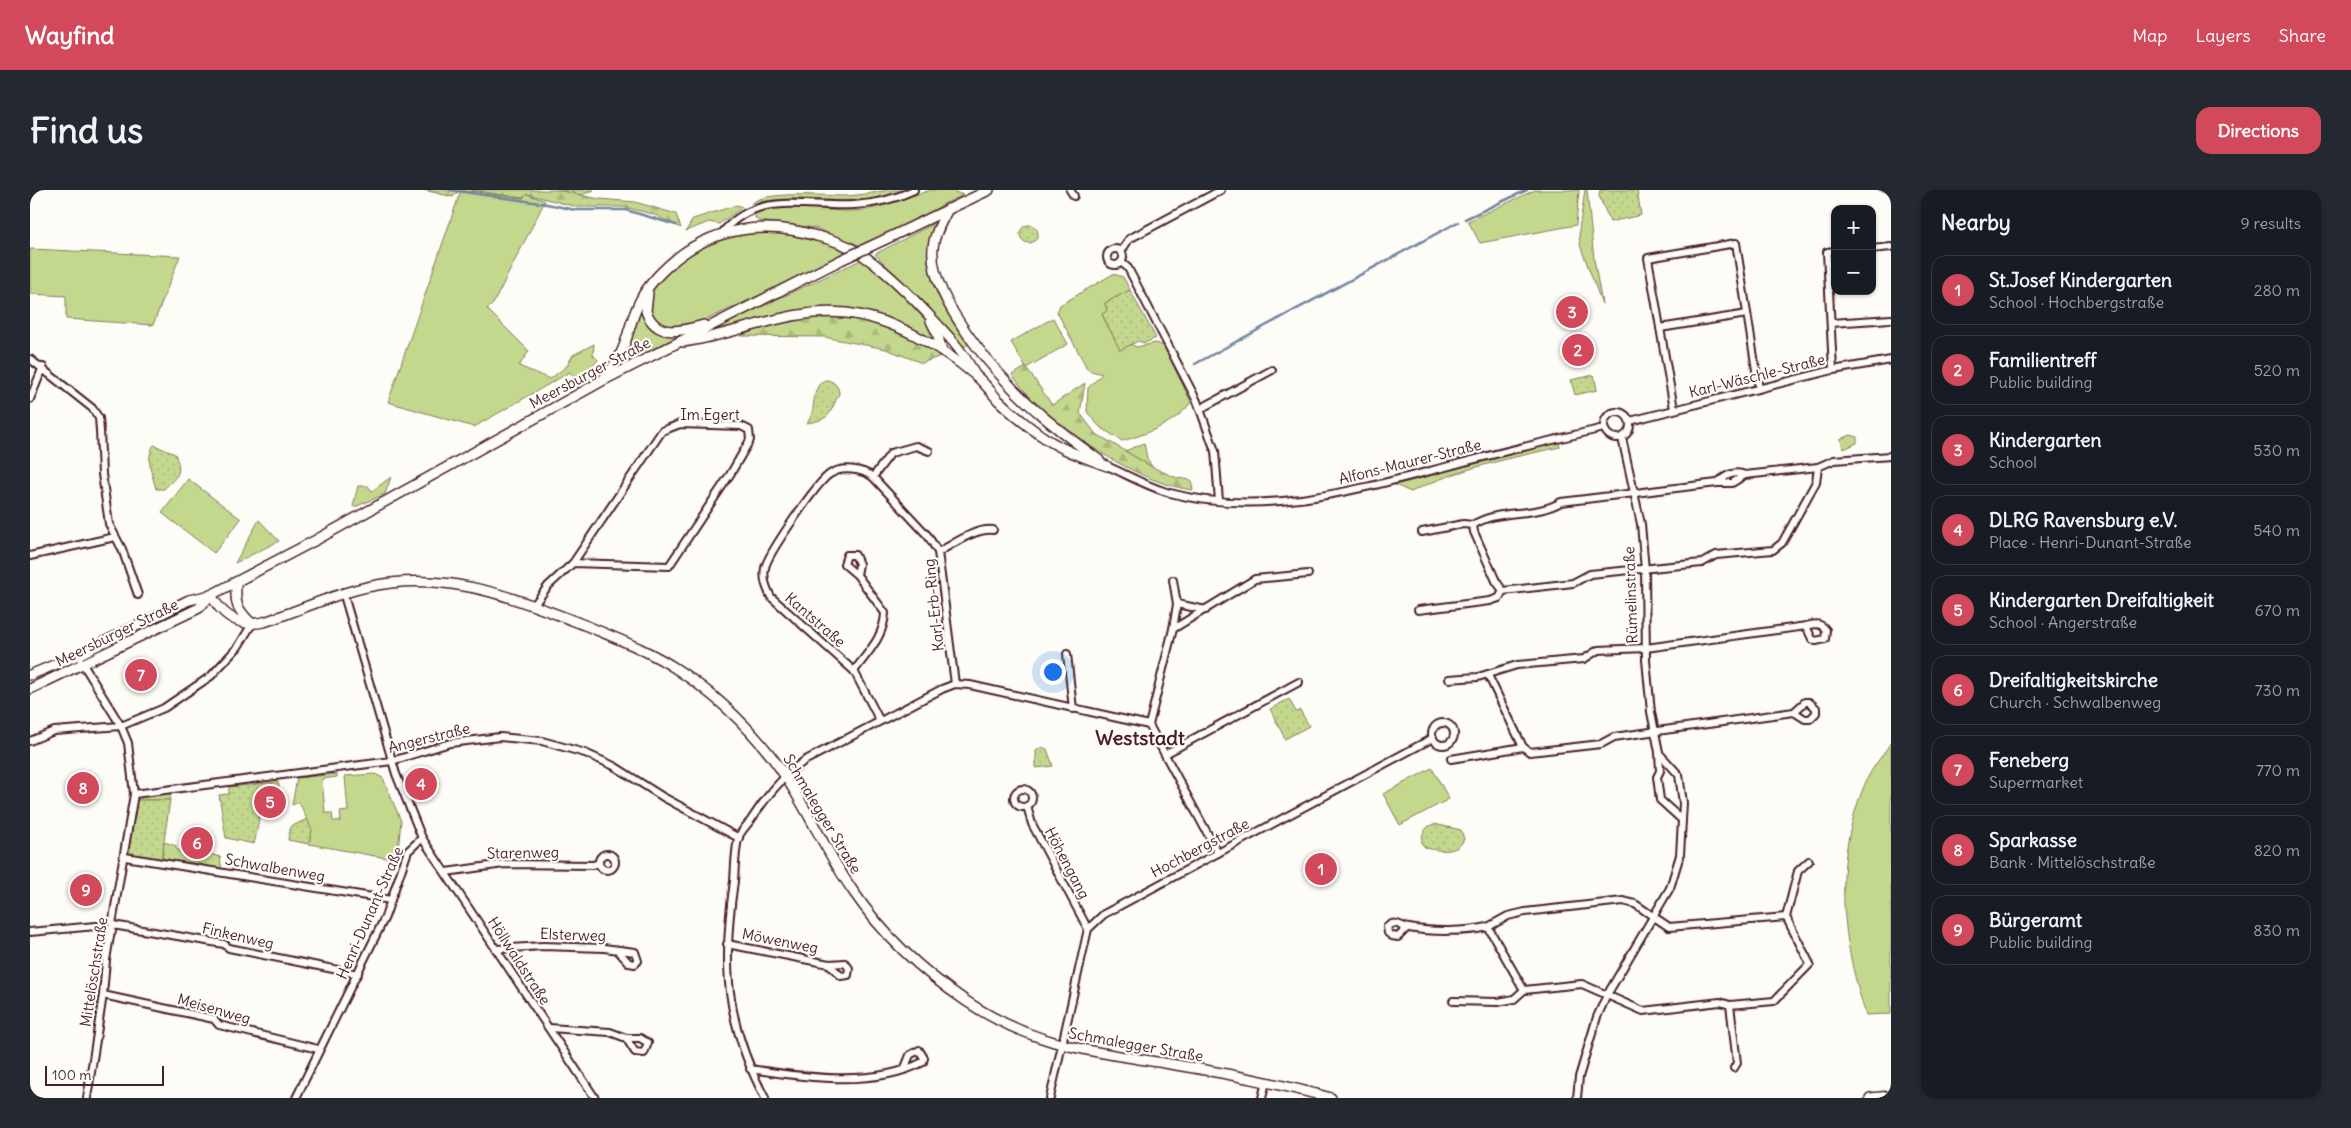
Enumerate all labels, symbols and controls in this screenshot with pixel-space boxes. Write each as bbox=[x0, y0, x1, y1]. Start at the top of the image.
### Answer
text: Wayfind bbox=[25, 20, 114, 50]
text: Map bbox=[2132, 24, 2167, 47]
text: Layers bbox=[2195, 24, 2251, 47]
text: Share bbox=[2279, 24, 2326, 47]
button: Directions bbox=[2196, 107, 2321, 154]
text: Find us bbox=[30, 108, 143, 152]
map controls bbox=[1831, 205, 1876, 295]
button: + bbox=[1831, 205, 1876, 250]
text: Nearby bbox=[1941, 209, 2011, 236]
text: 9 results bbox=[2240, 213, 2301, 233]
button: − bbox=[1831, 250, 1876, 295]
text: St.Josef Kindergarten bbox=[1989, 268, 2172, 292]
text: 1 bbox=[1955, 280, 1961, 300]
text: 280 m bbox=[2254, 280, 2300, 300]
text: School · Hochbergstraße bbox=[1989, 292, 2164, 312]
pin: 3 bbox=[1556, 293, 1588, 331]
pin: 2 bbox=[1562, 331, 1594, 369]
street label: Meersburger Straße bbox=[526, 333, 653, 412]
text: Familientreff bbox=[1989, 348, 2096, 372]
street label: Karl-Wäschle-Straße bbox=[1687, 349, 1827, 402]
text: 2 bbox=[1954, 360, 1962, 380]
text: 520 m bbox=[2254, 360, 2300, 380]
text: Public building bbox=[1989, 372, 2092, 392]
street label: Im Egert bbox=[680, 405, 740, 424]
text: Kindergarten bbox=[1989, 428, 2102, 452]
street label: Alfons-Maurer-Straße bbox=[1337, 435, 1483, 488]
text: 3 bbox=[1953, 440, 1963, 460]
text: 530 m bbox=[2253, 440, 2300, 460]
text: School bbox=[1989, 452, 2037, 472]
text: DLRG Ravensburg e.V. bbox=[1989, 508, 2177, 532]
text: 4 bbox=[1953, 520, 1963, 540]
text: 540 m bbox=[2253, 520, 2300, 540]
text: Place · Henri-Dunant-Straße bbox=[1989, 532, 2192, 552]
street label: Rümelinstraße bbox=[1619, 546, 1642, 644]
street label: Karl-Erb-Ring bbox=[919, 558, 948, 652]
street label: Kantstraße bbox=[781, 588, 849, 651]
text: Kindergarten Dreifaltigkeit bbox=[1989, 588, 2214, 612]
street label: Meersburger Straße bbox=[52, 595, 181, 671]
text: 5 bbox=[1953, 600, 1963, 620]
text: 670 m bbox=[2255, 600, 2300, 620]
text: School · Angerstraße bbox=[1989, 612, 2137, 632]
pin: 7 bbox=[125, 656, 157, 694]
your location bbox=[1040, 659, 1066, 685]
text: Dreifaltigkeitskirche bbox=[1989, 668, 2158, 692]
text: 6 bbox=[1953, 680, 1963, 700]
text: 730 m bbox=[2255, 680, 2300, 700]
text: Church · Schwalbenweg bbox=[1989, 692, 2161, 712]
street label: Angerstraße bbox=[386, 718, 472, 757]
district label: Weststadt bbox=[1095, 725, 1185, 750]
text: Feneberg bbox=[1989, 748, 2069, 772]
street label: Schmalegger Straße bbox=[779, 750, 866, 877]
text: 7 bbox=[1954, 760, 1962, 780]
text: 770 m bbox=[2256, 760, 2300, 780]
pin: 4 bbox=[405, 765, 437, 803]
pin: 8 bbox=[67, 769, 99, 807]
text: Supermarket bbox=[1989, 772, 2083, 792]
pin: 5 bbox=[254, 783, 286, 821]
street label: Hochbergstraße bbox=[1147, 814, 1252, 881]
pin: 6 bbox=[181, 824, 213, 862]
street label: Höhengang bbox=[1041, 824, 1094, 902]
text: Sparkasse bbox=[1989, 828, 2077, 852]
text: 8 bbox=[1953, 840, 1963, 860]
text: 820 m bbox=[2254, 840, 2300, 860]
street label: Starenweg bbox=[487, 842, 559, 863]
street label: Henri-Dunant-Straße bbox=[332, 844, 407, 982]
street label: Schwalbenweg bbox=[223, 849, 327, 886]
pin: 1 bbox=[1305, 850, 1337, 888]
text: Bank · Mittelöschstraße bbox=[1989, 852, 2156, 872]
pin: 9 bbox=[70, 871, 102, 909]
text: Bürgeramt bbox=[1989, 908, 2082, 932]
street label: Höllwaldstraße bbox=[484, 913, 555, 1008]
street label: Mittelöschstraße bbox=[75, 916, 112, 1028]
street label: Finkenweg bbox=[200, 918, 276, 953]
text: 9 bbox=[1953, 920, 1963, 940]
text: 830 m bbox=[2253, 920, 2300, 940]
street label: Elsterweg bbox=[540, 924, 607, 945]
street label: Möwenweg bbox=[740, 924, 820, 957]
text: Public building bbox=[1989, 932, 2092, 952]
street label: Meisenweg bbox=[175, 989, 253, 1028]
street label: Schmalegger Straße bbox=[1067, 1023, 1205, 1066]
scale bar bbox=[45, 1063, 164, 1086]
text: 100 m bbox=[52, 1066, 92, 1084]

